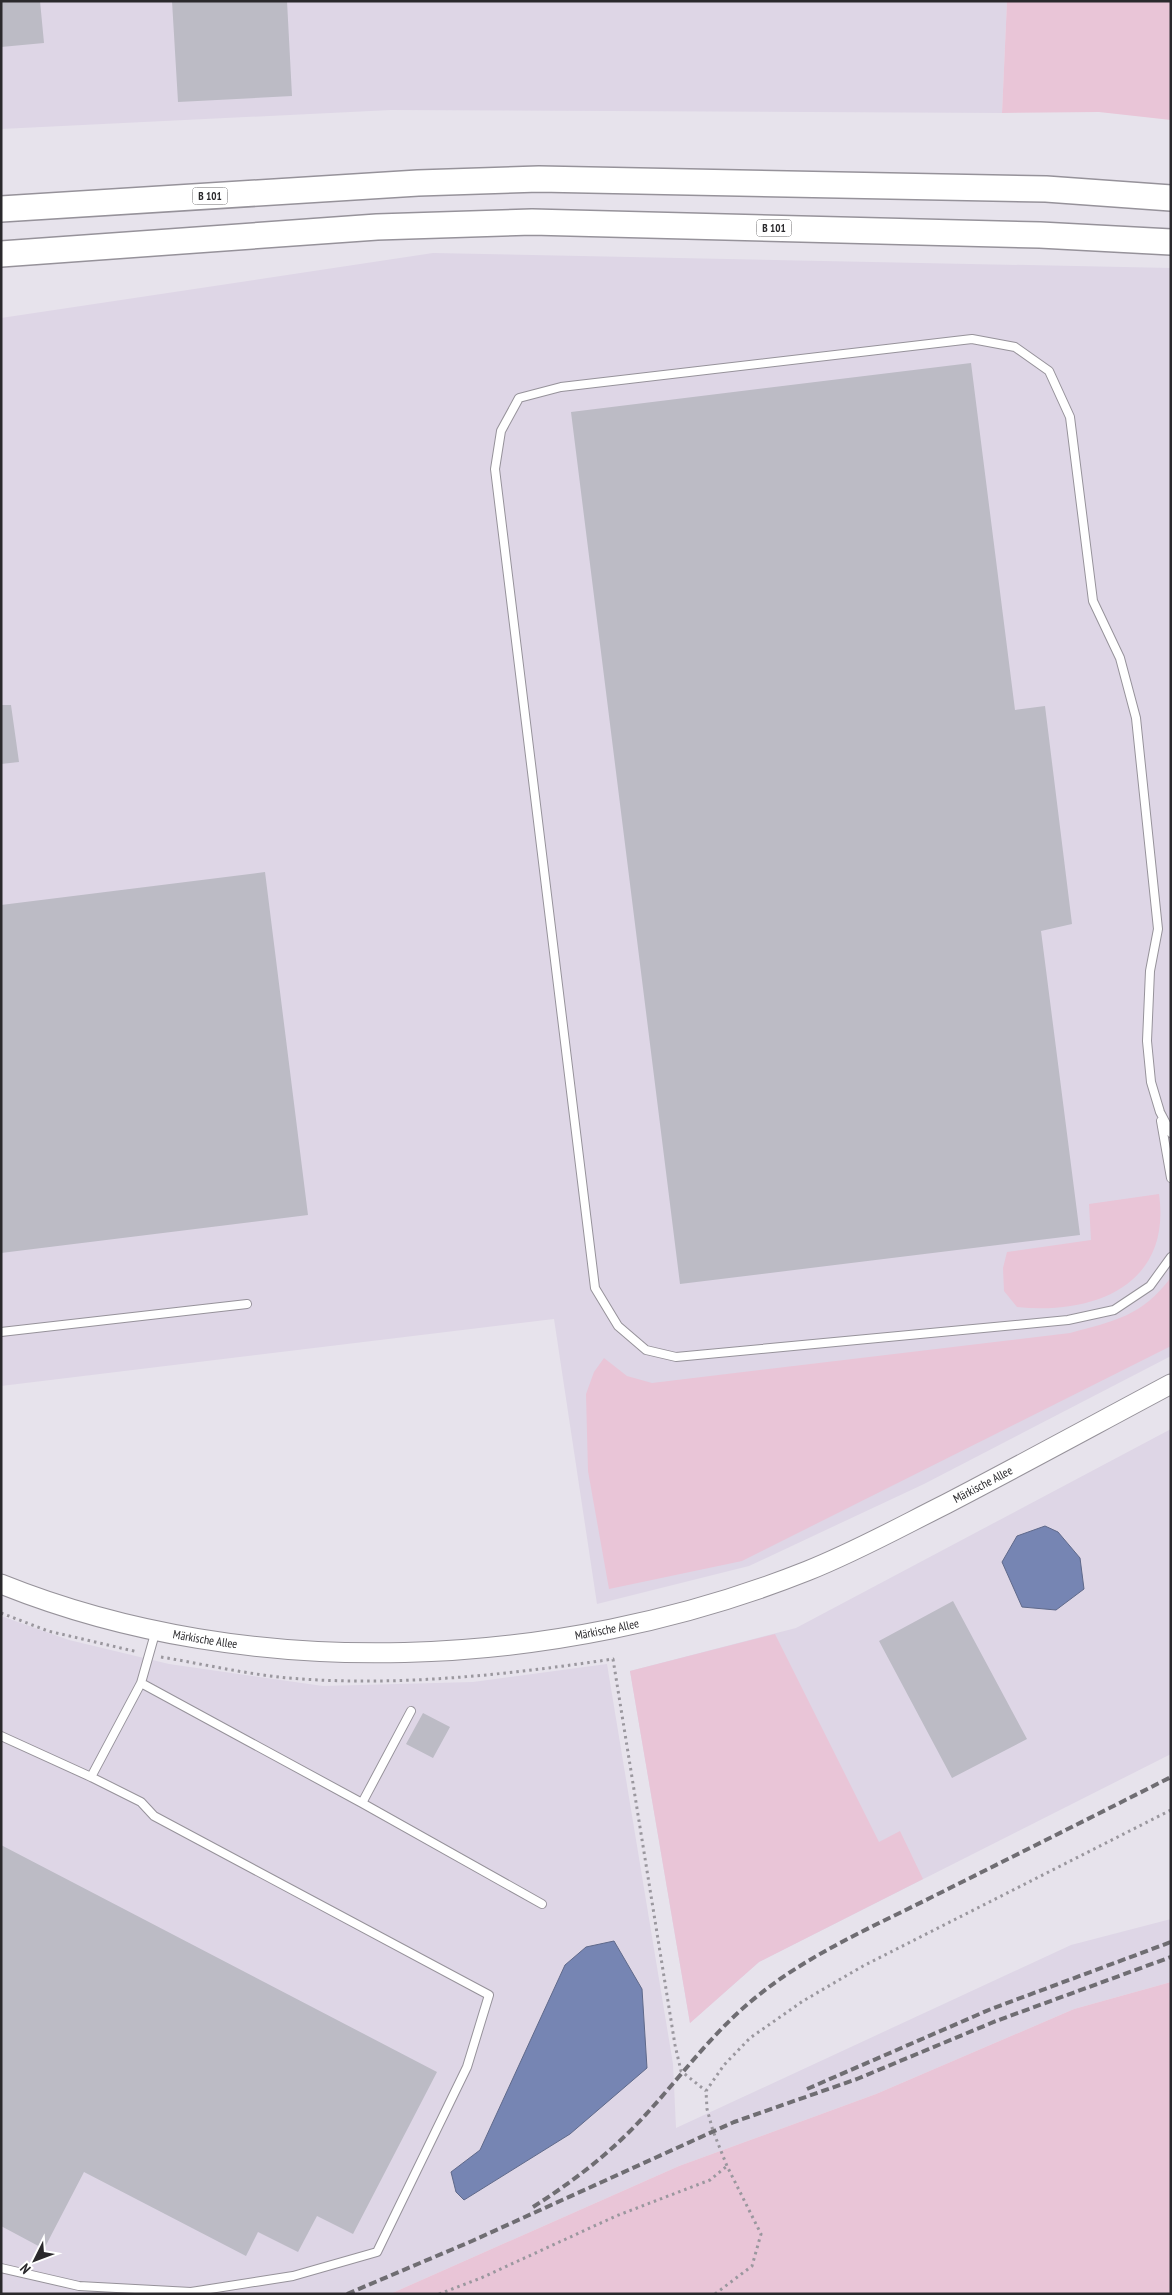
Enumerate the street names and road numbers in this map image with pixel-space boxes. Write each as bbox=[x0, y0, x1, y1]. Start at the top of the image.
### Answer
road number: B 101 bbox=[192, 188, 228, 205]
road number: B 101 bbox=[756, 220, 792, 237]
street label: Märkische Allee bbox=[951, 1462, 1015, 1506]
street label: Märkische Allee bbox=[574, 1615, 640, 1643]
street label: Märkische Allee bbox=[172, 1626, 238, 1651]

